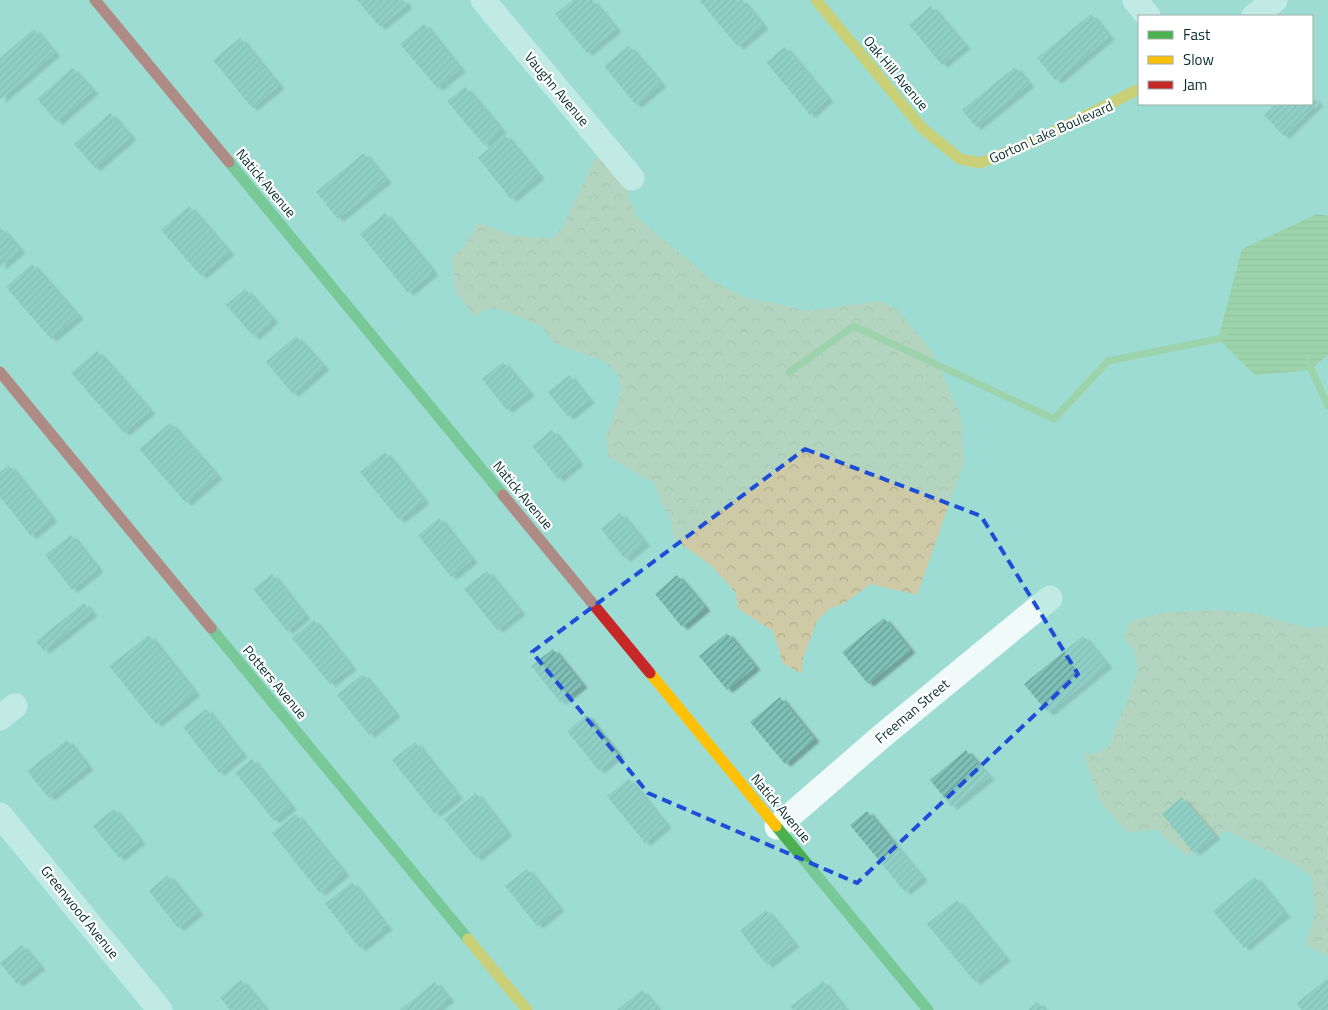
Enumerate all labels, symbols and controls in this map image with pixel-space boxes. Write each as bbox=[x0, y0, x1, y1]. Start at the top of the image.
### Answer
legend bbox=[1138, 15, 1313, 105]
text: Fast bbox=[1183, 23, 1211, 46]
street label: Oak Hill Avenue bbox=[859, 31, 934, 115]
street label: Vaughn Avenue bbox=[520, 47, 595, 130]
text: Slow bbox=[1183, 48, 1214, 71]
text: Jam bbox=[1183, 73, 1207, 96]
street label: Gorton Lake Boulevard bbox=[986, 95, 1116, 168]
street label: Natick Avenue bbox=[231, 144, 301, 222]
street label: Natick Avenue bbox=[488, 456, 558, 534]
street label: Potters Avenue bbox=[238, 640, 313, 723]
street label: Freeman Street bbox=[870, 673, 953, 748]
street label: Natick Avenue bbox=[746, 769, 816, 847]
street label: Greenwood Avenue bbox=[36, 861, 125, 963]

